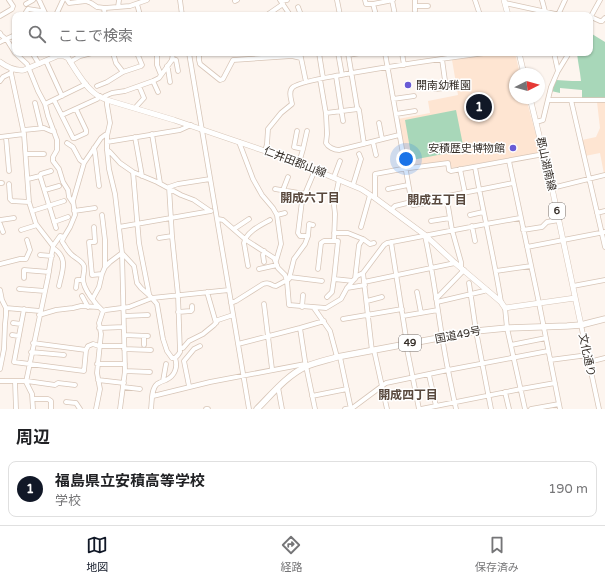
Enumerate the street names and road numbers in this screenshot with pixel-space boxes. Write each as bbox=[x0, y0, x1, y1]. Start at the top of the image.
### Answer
street label: 郡山湖南線 bbox=[533, 136, 559, 192]
street label: 仁井田郡山線 bbox=[262, 144, 328, 180]
road number: 6 bbox=[549, 203, 565, 219]
street label: 国道49号 bbox=[434, 324, 482, 346]
street label: 文化通り bbox=[576, 332, 598, 378]
road number: 49 bbox=[399, 335, 421, 351]

